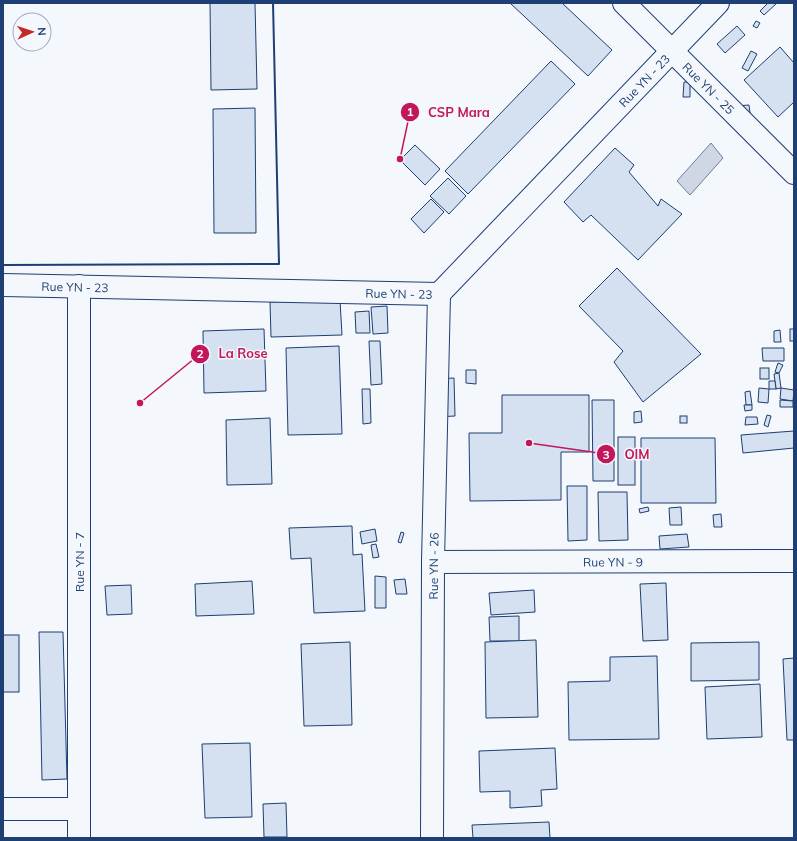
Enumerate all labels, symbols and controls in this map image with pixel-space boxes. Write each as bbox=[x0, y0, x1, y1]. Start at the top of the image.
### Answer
north arrow bbox=[12, 12, 52, 52]
text: N bbox=[35, 27, 49, 36]
street label: Rue YN - 23 bbox=[615, 51, 672, 110]
street label: Rue YN - 25 bbox=[680, 59, 738, 117]
callout: CSP Mara bbox=[400, 100, 498, 125]
text: 1 bbox=[406, 104, 414, 119]
text: CSP Mara bbox=[428, 104, 490, 120]
street label: Rue YN - 23 bbox=[41, 278, 109, 295]
street label: Rue YN - 23 bbox=[365, 285, 433, 301]
callout: La Rose bbox=[190, 341, 276, 366]
text: La Rose bbox=[218, 345, 268, 361]
text: 2 bbox=[196, 346, 204, 361]
callout: OIM bbox=[596, 442, 658, 467]
text: OIM bbox=[624, 446, 650, 462]
text: 3 bbox=[602, 447, 610, 462]
street label: Rue YN - 7 bbox=[72, 532, 87, 592]
street label: Rue YN - 26 bbox=[425, 532, 441, 600]
street label: Rue YN - 9 bbox=[583, 554, 643, 569]

